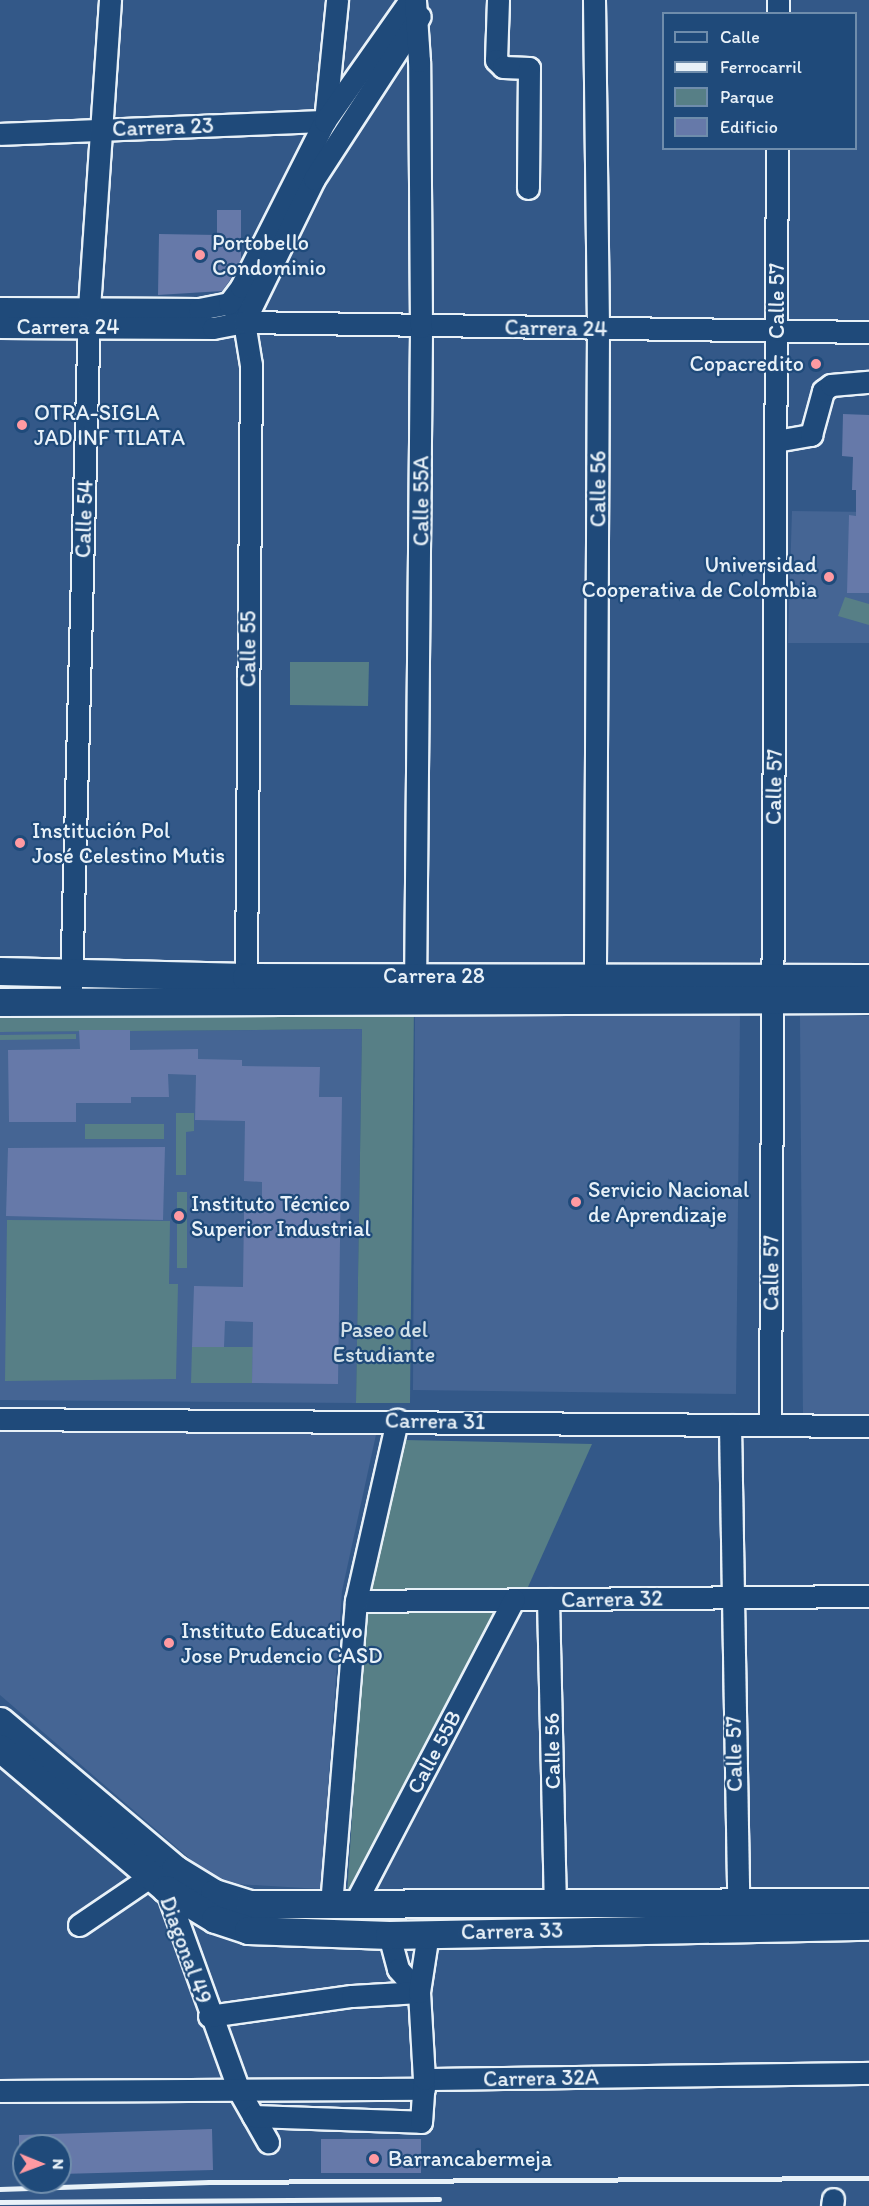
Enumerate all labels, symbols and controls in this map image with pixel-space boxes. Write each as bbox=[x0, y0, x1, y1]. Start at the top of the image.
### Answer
legend bbox=[662, 12, 857, 150]
text: Calle bbox=[720, 26, 760, 48]
text: Ferrocarril bbox=[720, 56, 802, 78]
text: Parque bbox=[720, 86, 774, 108]
street label: Carrera 23 bbox=[112, 112, 214, 142]
text: Edificio bbox=[720, 116, 778, 138]
place label: Portobello Condominio bbox=[212, 229, 326, 280]
marker: Portobello Condominio bbox=[193, 248, 207, 262]
street label: Calle 57 bbox=[764, 263, 790, 339]
street label: Carrera 24 bbox=[17, 314, 119, 340]
street label: Carrera 24 bbox=[504, 314, 608, 342]
place label: Copacredito bbox=[690, 351, 804, 377]
marker: Copacredito bbox=[809, 357, 823, 371]
place label: OTRA-SIGLA JAD INF TILATA bbox=[34, 399, 189, 451]
marker: OTRA-SIGLA JAD INF TILATA bbox=[15, 418, 29, 432]
street label: Calle 56 bbox=[585, 451, 611, 527]
street label: Calle 55A bbox=[408, 456, 434, 546]
street label: Calle 54 bbox=[69, 479, 99, 559]
place label: Universidad Cooperativa de Colombia bbox=[581, 551, 817, 602]
marker: Universidad Cooperativa de Colombia bbox=[822, 570, 836, 584]
street label: Calle 55 bbox=[235, 611, 261, 687]
street label: Calle 57 bbox=[760, 749, 788, 825]
place label: Institución Pol José Celestino Mutis bbox=[32, 817, 225, 868]
marker: Institución Pol José Celestino Mutis bbox=[13, 836, 27, 850]
street label: Carrera 28 bbox=[383, 963, 485, 989]
place label: Servicio Nacional de Aprendizaje bbox=[588, 1176, 750, 1228]
place label: Instituto Técnico Superior Industrial bbox=[191, 1190, 371, 1242]
marker: Servicio Nacional de Aprendizaje bbox=[569, 1195, 583, 1209]
marker: Instituto Técnico Superior Industrial bbox=[172, 1209, 186, 1223]
street label: Calle 57 bbox=[758, 1235, 784, 1311]
park label: Paseo del Estudiante bbox=[333, 1316, 435, 1368]
street label: Carrera 31 bbox=[385, 1407, 485, 1435]
street label: Carrera 32 bbox=[561, 1585, 663, 1613]
place label: Instituto Educativo Jose Prudencio CASD bbox=[181, 1617, 383, 1669]
marker: Instituto Educativo Jose Prudencio CASD bbox=[162, 1636, 176, 1650]
street label: Calle 55B bbox=[401, 1706, 467, 1798]
street label: Calle 56 bbox=[538, 1712, 566, 1790]
street label: Calle 57 bbox=[720, 1716, 748, 1792]
street label: Diagonal 49 bbox=[154, 1893, 218, 2007]
street label: Carrera 33 bbox=[461, 1917, 563, 1945]
street label: Carrera 32A bbox=[483, 2064, 599, 2092]
north arrow bbox=[12, 2134, 72, 2194]
place label: Barrancabermeja bbox=[388, 2146, 552, 2172]
marker: Barrancabermeja bbox=[365, 2150, 383, 2168]
text: N bbox=[49, 2159, 68, 2170]

